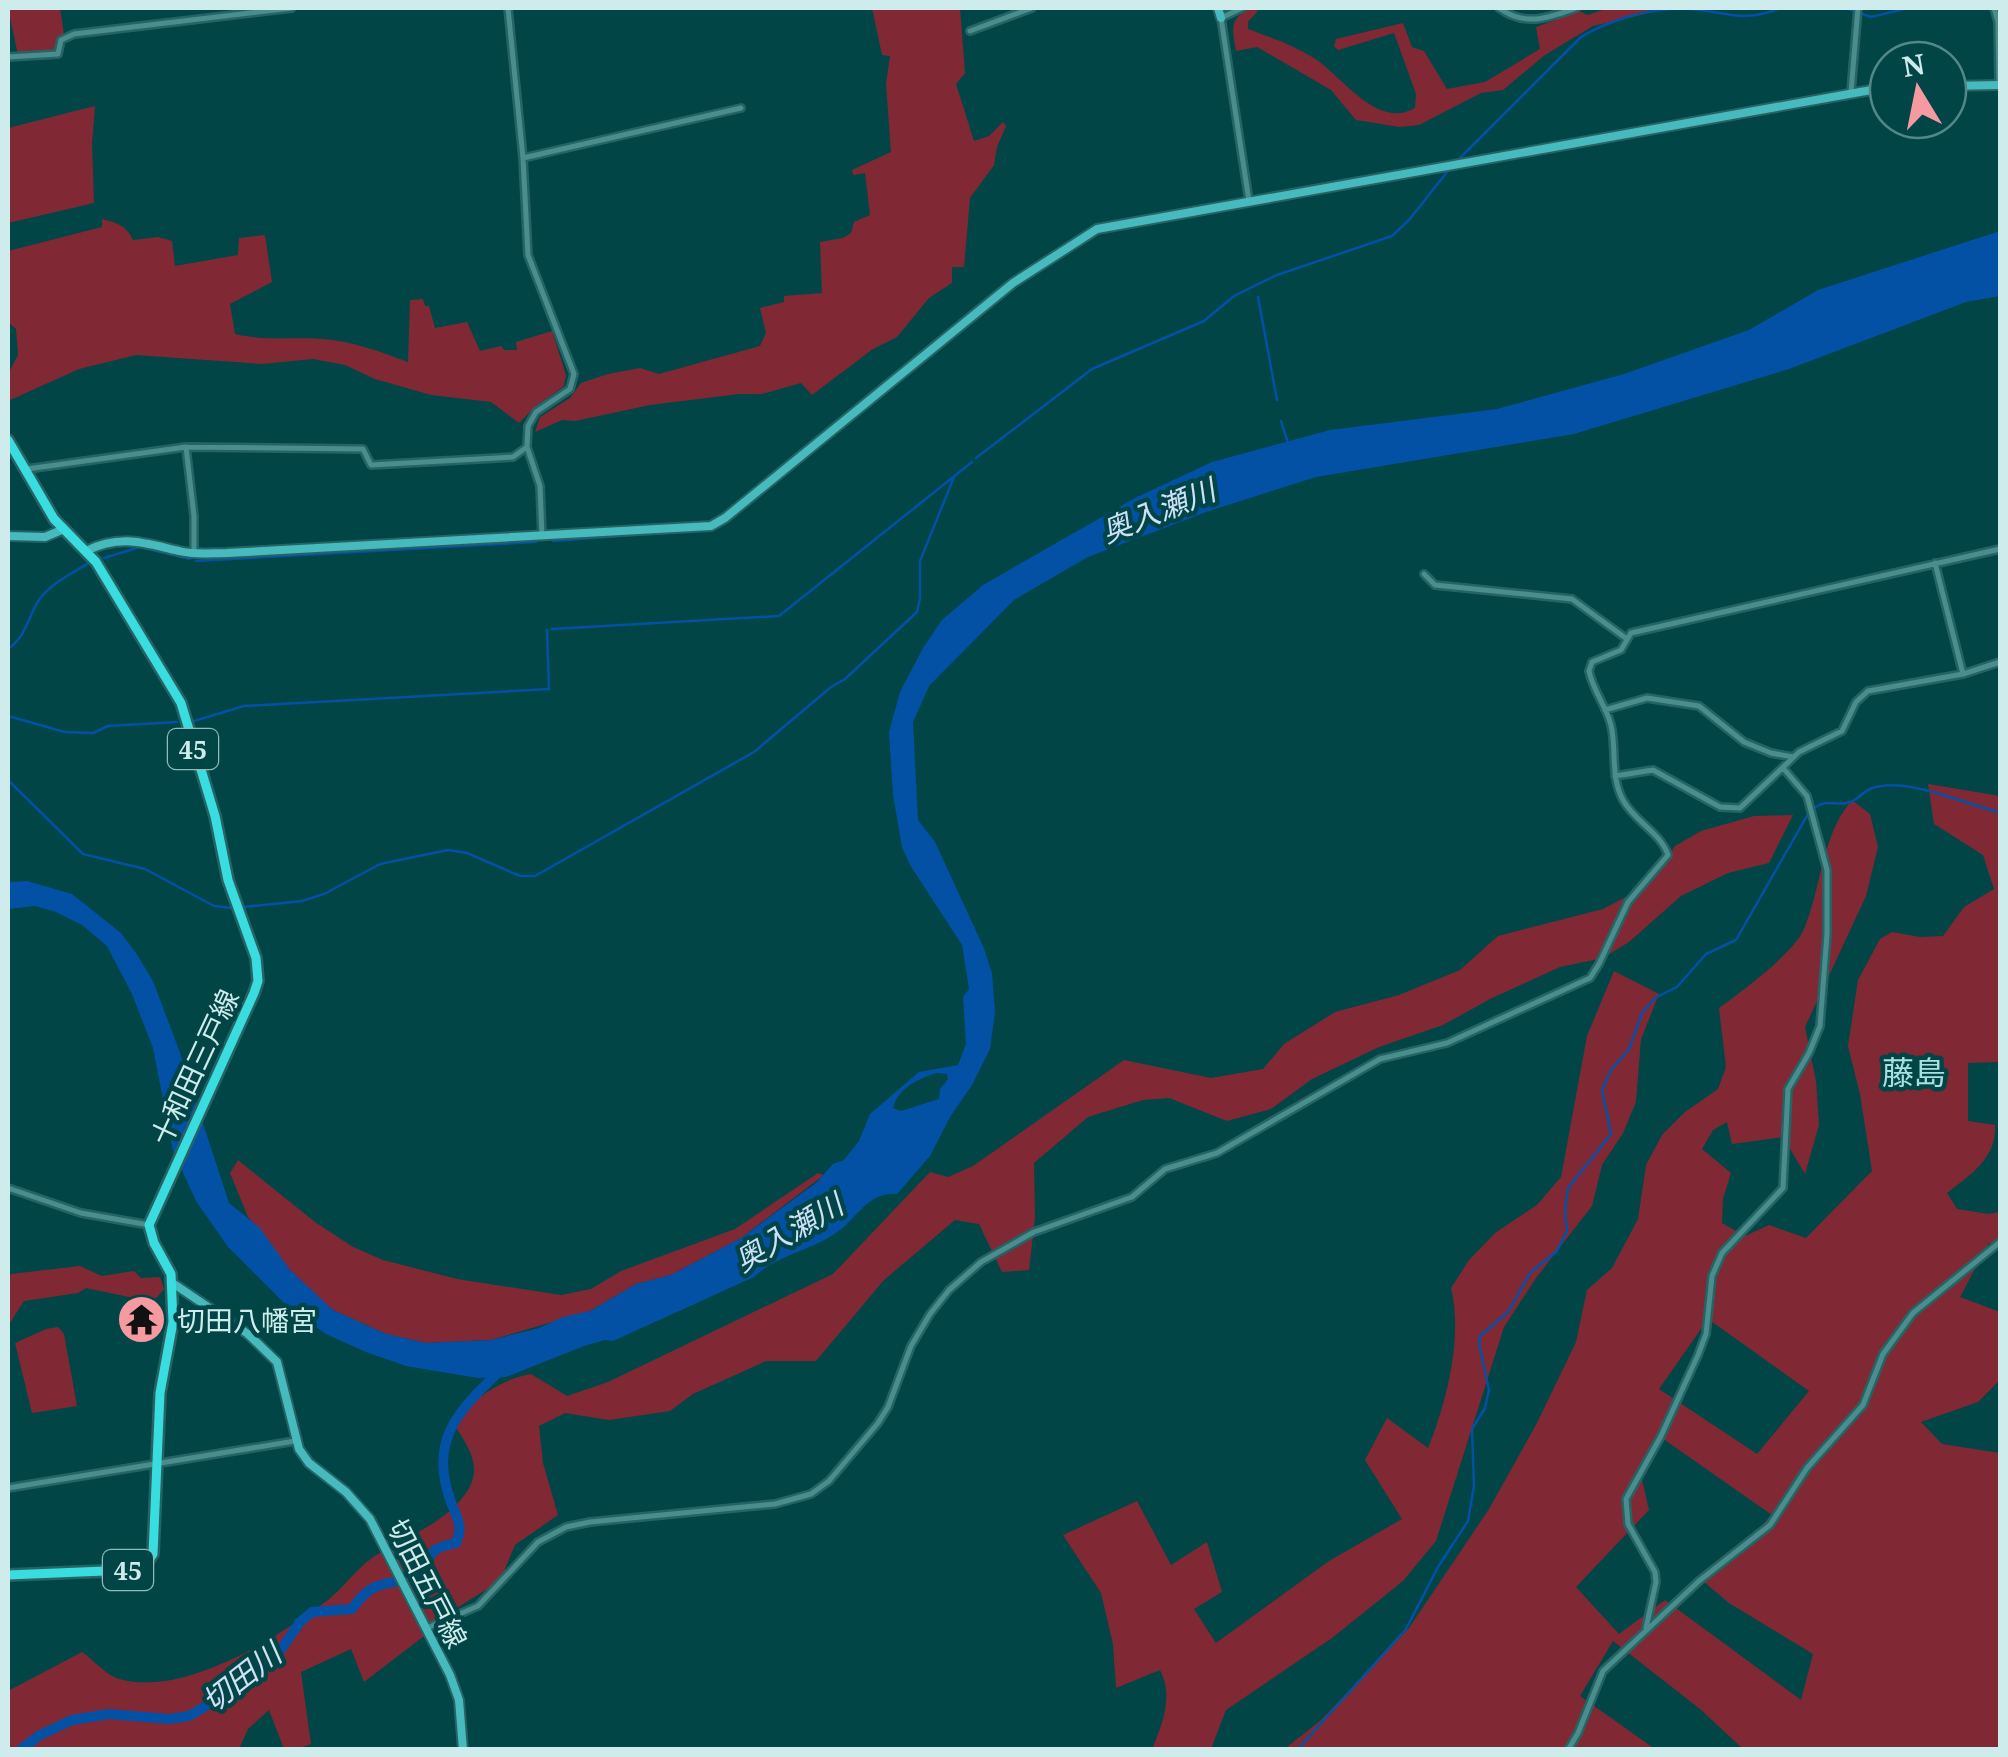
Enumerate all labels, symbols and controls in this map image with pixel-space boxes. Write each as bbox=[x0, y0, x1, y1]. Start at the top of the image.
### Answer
north arrow bbox=[1868, 40, 1968, 140]
text: N bbox=[1899, 44, 1928, 85]
water label: 奥入瀬川 bbox=[1095, 467, 1224, 551]
road number: 45 bbox=[168, 729, 218, 769]
street label: 十和田三戸線 bbox=[141, 983, 247, 1151]
district label: 藤島 bbox=[1882, 1050, 1946, 1093]
water label: 奥入瀬川 bbox=[726, 1182, 853, 1280]
temple icon: 切田八幡宮 bbox=[116, 1294, 168, 1346]
place label: 切田八幡宮 bbox=[177, 1301, 317, 1339]
street label: 切田五戸線 bbox=[379, 1512, 477, 1654]
road number: 45 bbox=[103, 1550, 153, 1590]
water label: 切田川 bbox=[193, 1631, 291, 1721]

